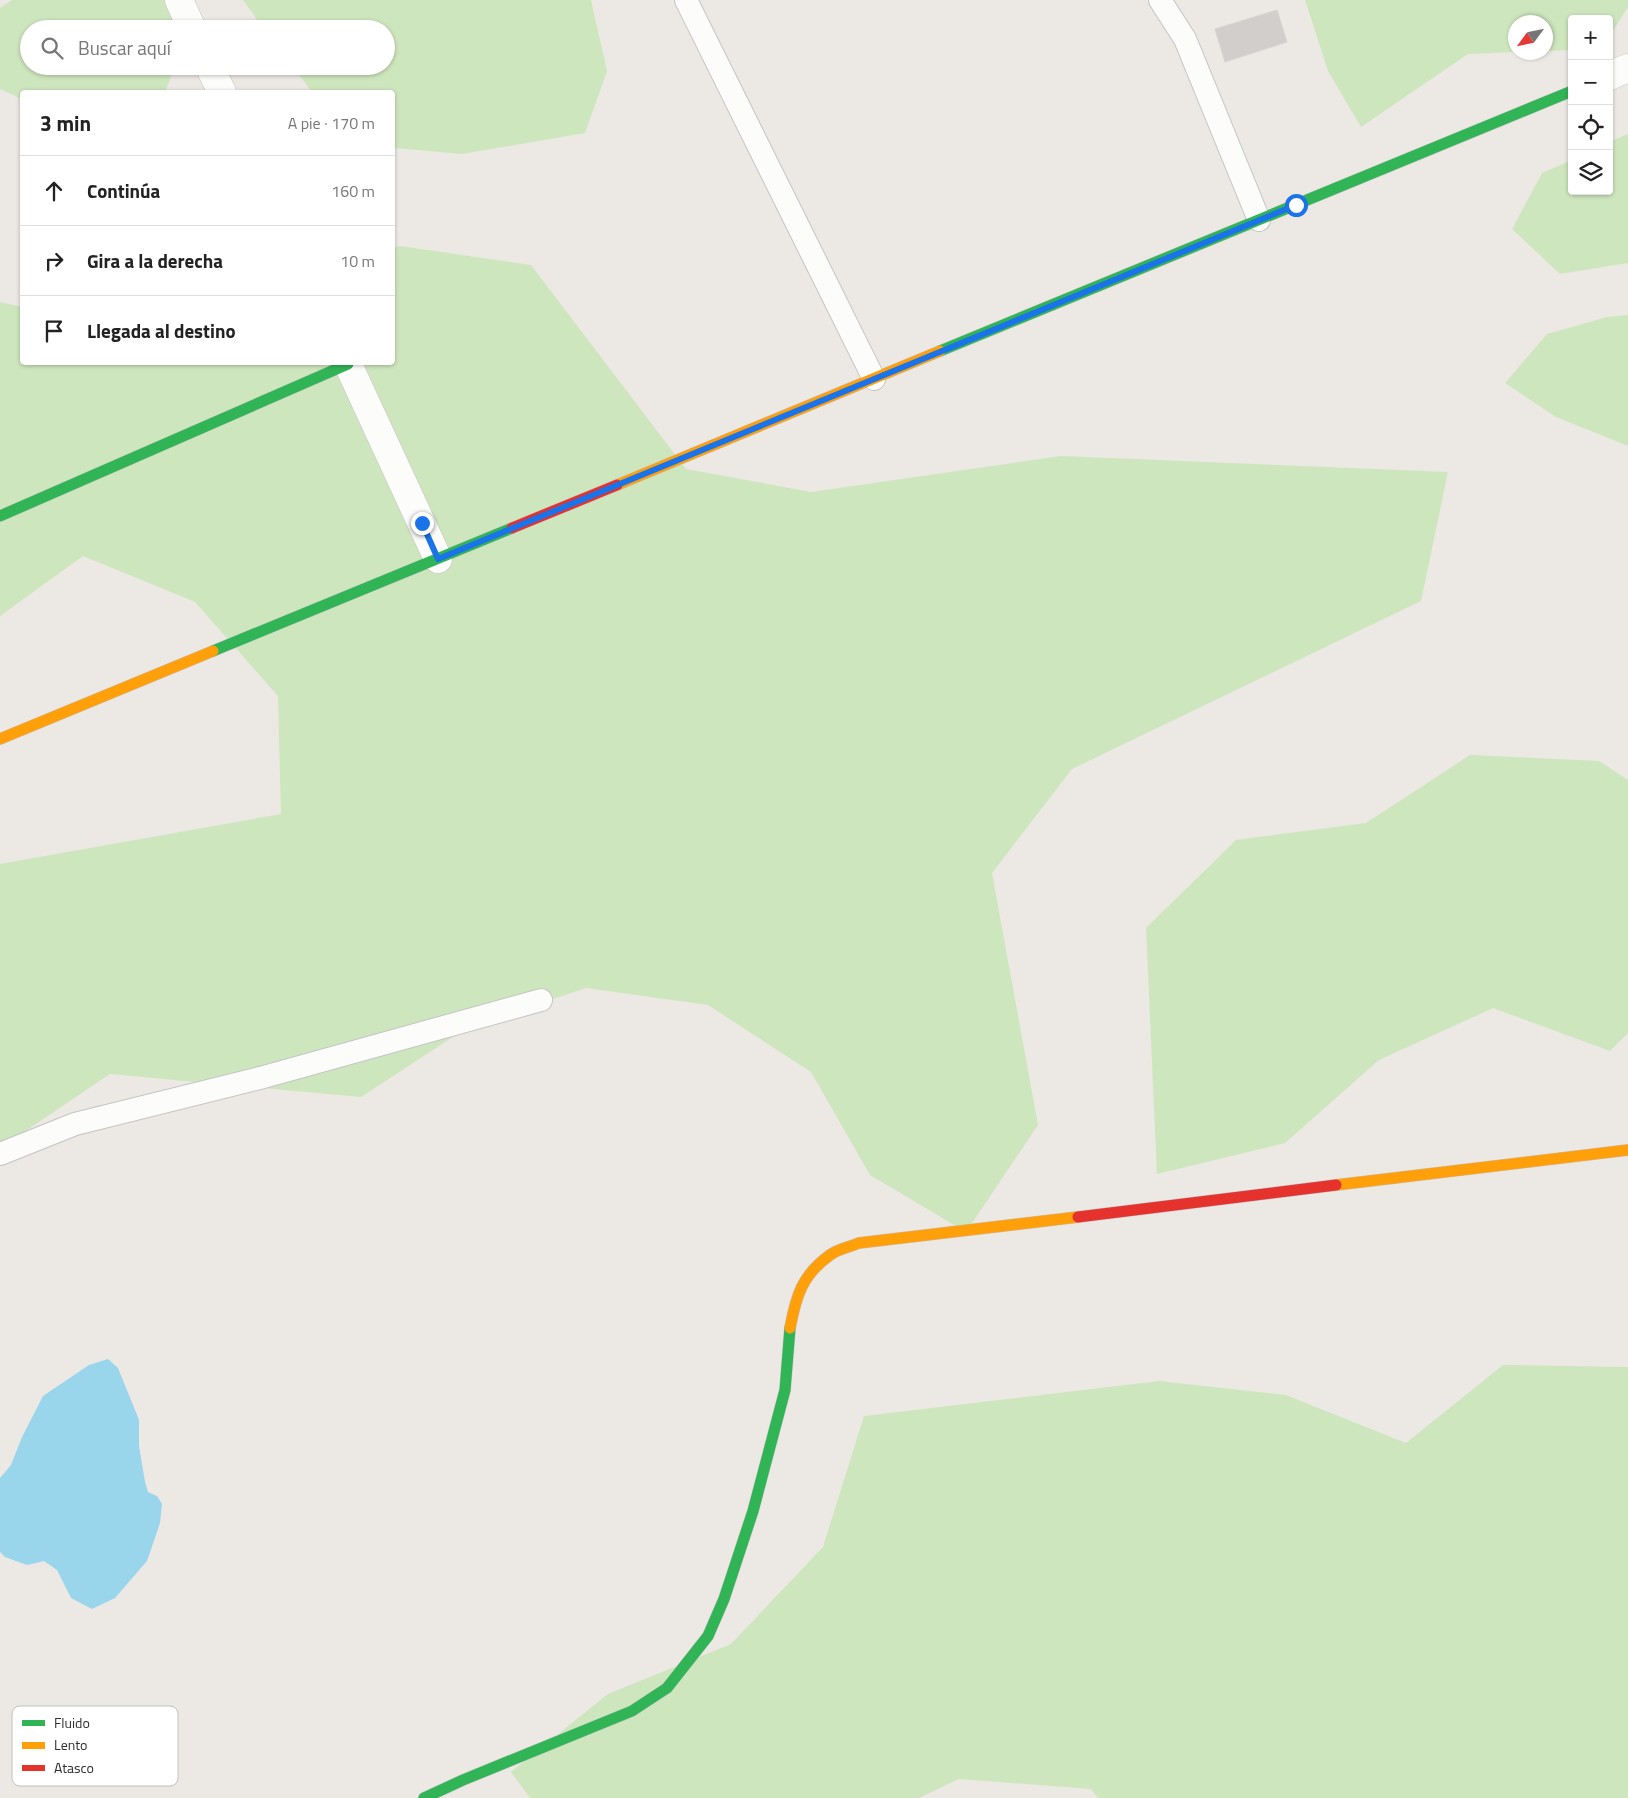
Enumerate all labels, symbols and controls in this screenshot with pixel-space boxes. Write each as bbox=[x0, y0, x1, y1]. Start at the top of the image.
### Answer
north arrow bbox=[1508, 15, 1553, 60]
map controls bbox=[1568, 15, 1613, 195]
button: + bbox=[1568, 15, 1613, 60]
search box bbox=[20, 20, 395, 75]
text: Buscar aquí bbox=[78, 33, 171, 62]
icon: search bbox=[38, 34, 66, 62]
button: − bbox=[1568, 60, 1613, 105]
button: locate bbox=[1568, 105, 1613, 150]
text: 3 min bbox=[40, 107, 91, 139]
text: A pie · 170 m bbox=[288, 111, 375, 135]
button: layers bbox=[1568, 150, 1613, 195]
text: Continúa bbox=[87, 176, 160, 205]
icon: ahead bbox=[40, 177, 68, 205]
text: 160 m bbox=[331, 179, 375, 203]
route start bbox=[1285, 194, 1308, 217]
text: Gira a la derecha bbox=[87, 246, 223, 275]
icon: right bbox=[40, 247, 68, 275]
text: 10 m bbox=[340, 249, 375, 273]
text: Llegada al destino bbox=[87, 316, 236, 345]
icon: arrive bbox=[40, 317, 68, 345]
route end bbox=[411, 512, 434, 535]
legend bbox=[12, 1706, 178, 1786]
text: Fluido bbox=[54, 1712, 90, 1733]
text: Lento bbox=[54, 1734, 88, 1755]
text: Atasco bbox=[54, 1757, 94, 1778]

